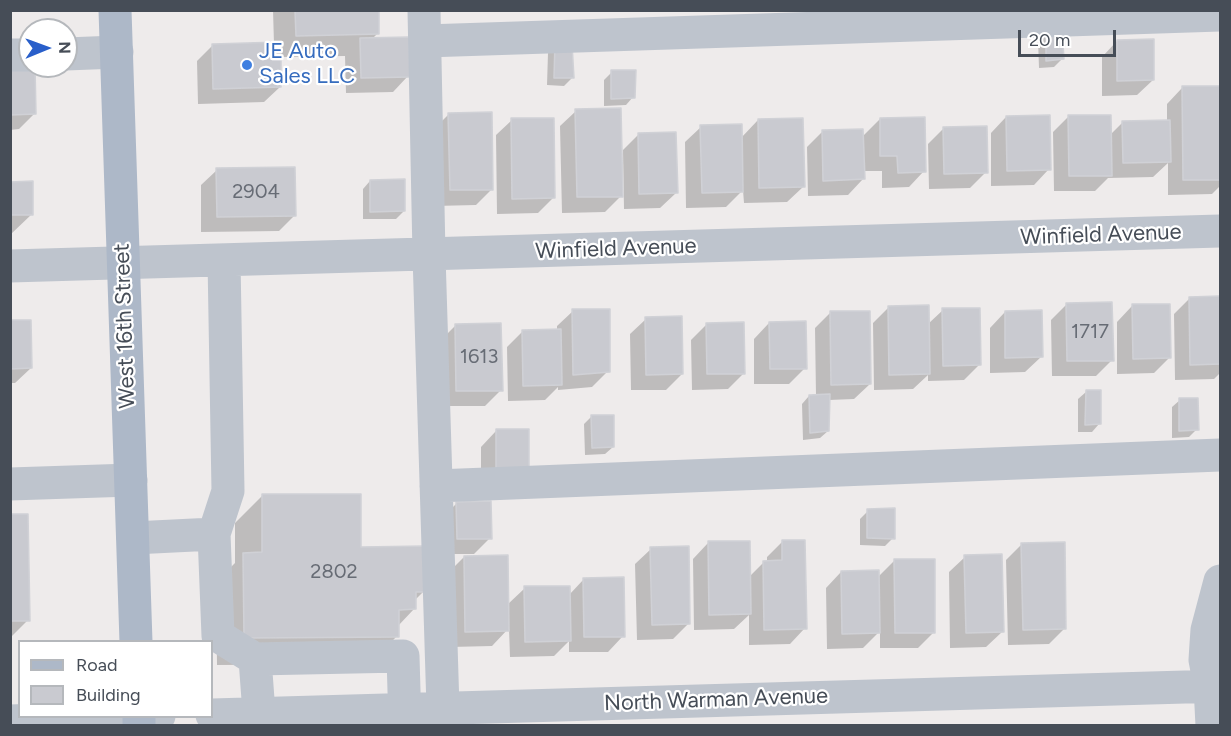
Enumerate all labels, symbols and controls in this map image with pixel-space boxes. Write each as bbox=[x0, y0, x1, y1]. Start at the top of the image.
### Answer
north arrow bbox=[18, 18, 78, 78]
scale bar bbox=[1021, 18, 1118, 56]
text: 20 m bbox=[1029, 29, 1070, 51]
place label: JE Auto Sales LLC bbox=[259, 39, 355, 90]
text: N bbox=[55, 41, 74, 54]
marker: JE Auto Sales LLC bbox=[240, 58, 254, 72]
house number: 2904 bbox=[232, 180, 280, 204]
street label: Winfield Avenue bbox=[1020, 219, 1182, 251]
street label: Winfield Avenue bbox=[535, 233, 697, 265]
street label: West 16th Street bbox=[109, 243, 141, 409]
house number: 1717 bbox=[1071, 320, 1109, 344]
house number: 1613 bbox=[460, 345, 498, 369]
house number: 2802 bbox=[310, 560, 358, 584]
legend bbox=[18, 640, 213, 718]
text: Road bbox=[76, 654, 117, 676]
street label: North Warman Avenue bbox=[604, 683, 828, 717]
text: Building bbox=[76, 684, 141, 706]

